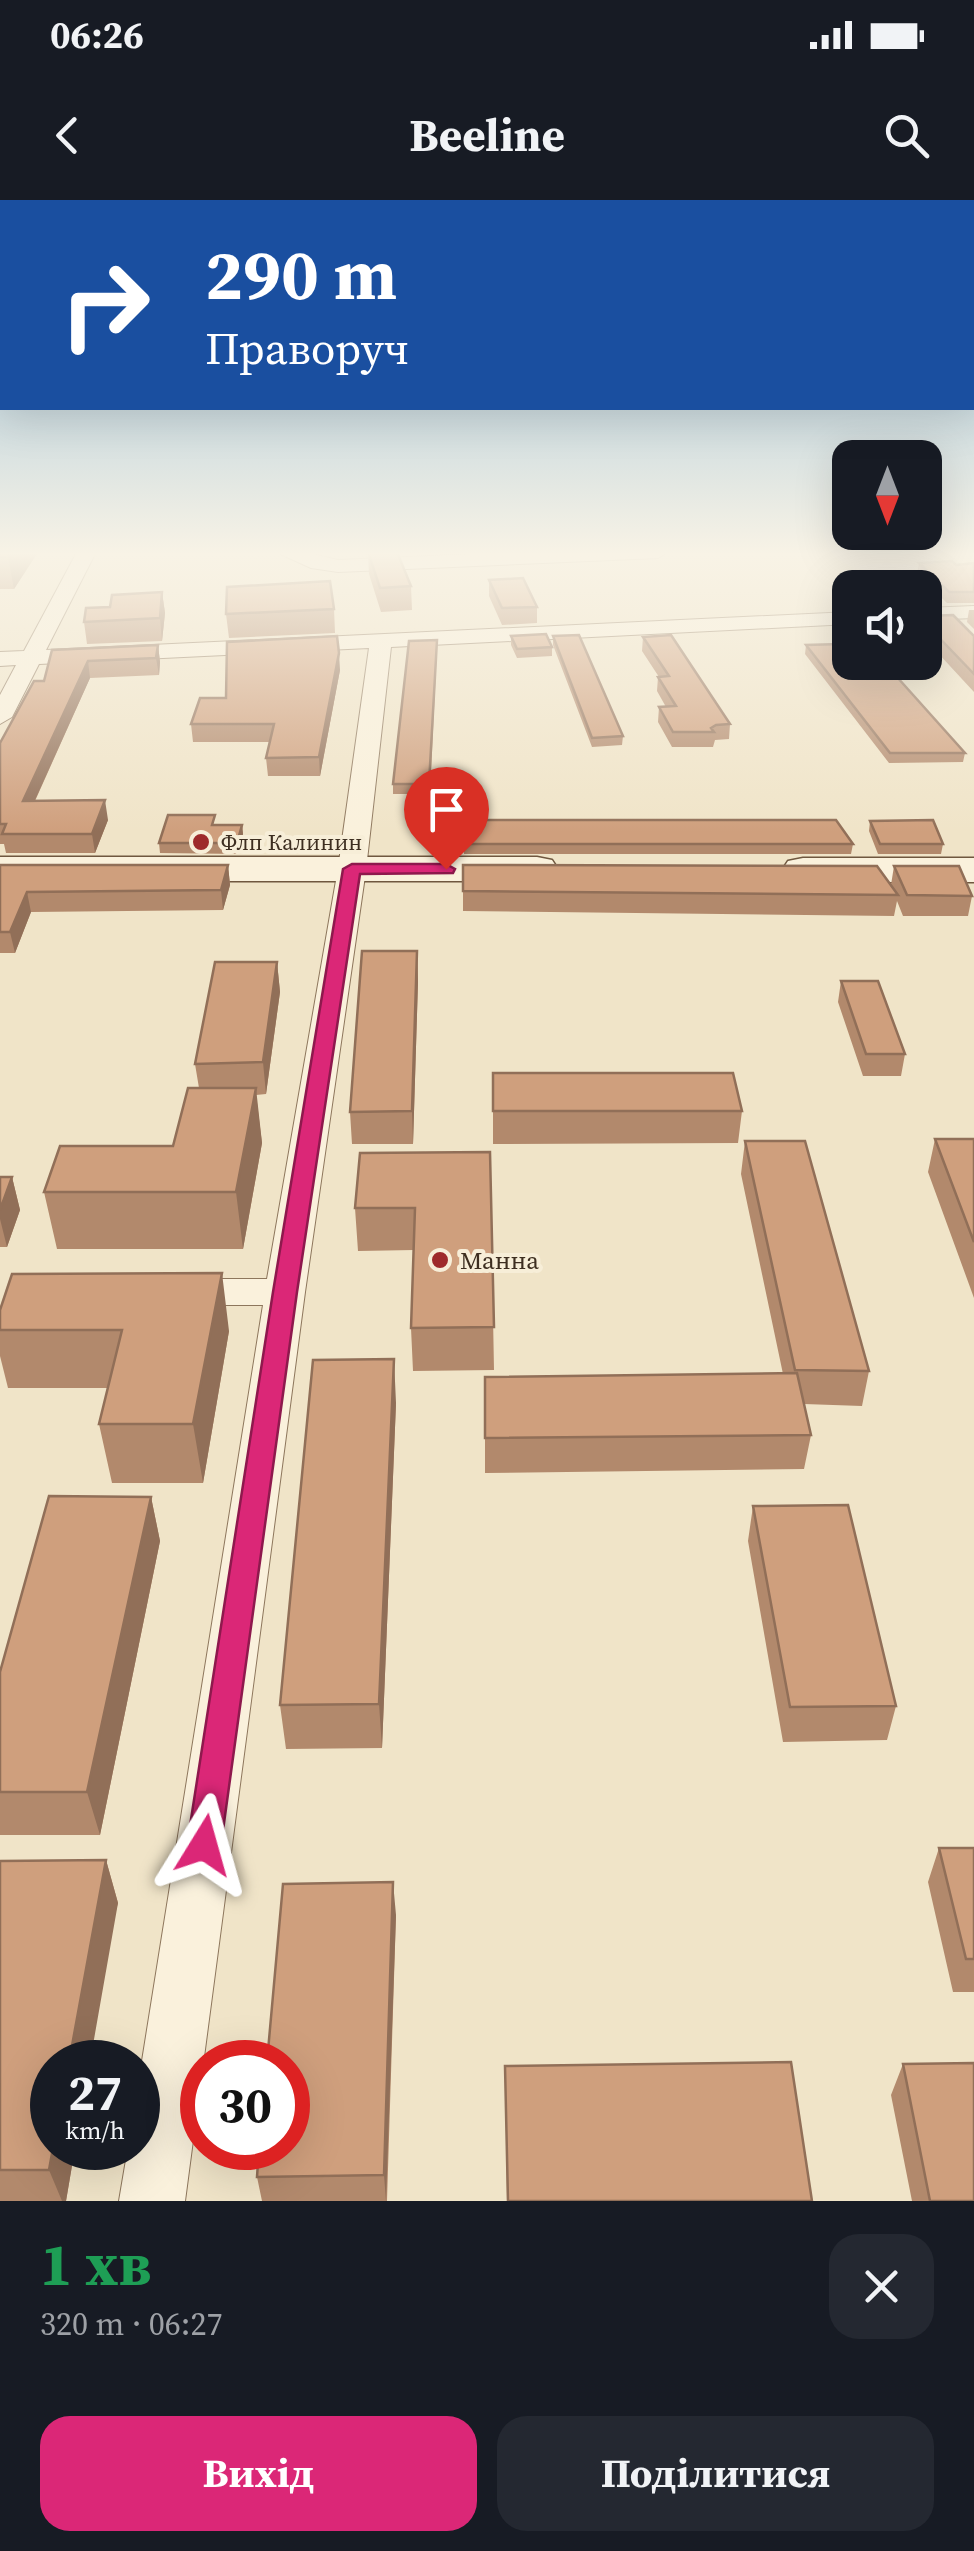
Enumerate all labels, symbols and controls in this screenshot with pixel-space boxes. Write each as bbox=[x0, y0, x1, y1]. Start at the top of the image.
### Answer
text: 06:26 bbox=[50, 9, 144, 61]
text: Beeline bbox=[409, 104, 565, 166]
icon: back bbox=[40, 108, 95, 163]
icon: search bbox=[879, 108, 934, 163]
text: 290 m bbox=[205, 226, 397, 322]
icon: right bbox=[40, 240, 170, 370]
text: Праворуч bbox=[205, 317, 409, 379]
north arrow bbox=[832, 440, 942, 550]
map controls bbox=[832, 440, 942, 680]
button: sound bbox=[832, 570, 942, 680]
pin bbox=[404, 767, 489, 870]
icon: arrive bbox=[419, 782, 474, 837]
place label: Флп Калинин bbox=[221, 827, 362, 857]
marker: Флп Калинин bbox=[190, 831, 212, 853]
place label: Манна bbox=[460, 1243, 539, 1277]
marker: Манна bbox=[429, 1249, 451, 1271]
position arrow bbox=[152, 1793, 256, 1897]
speed limit sign: 30 bbox=[180, 2040, 310, 2170]
text: 27 bbox=[68, 2058, 122, 2127]
text: km/h bbox=[65, 2113, 125, 2147]
text: 1 хв bbox=[40, 2223, 151, 2305]
button: close bbox=[829, 2234, 934, 2339]
text: 320 m · 06:27 bbox=[40, 2302, 222, 2346]
button: Вихід bbox=[40, 2416, 477, 2531]
button: Поділитися bbox=[497, 2416, 934, 2531]

